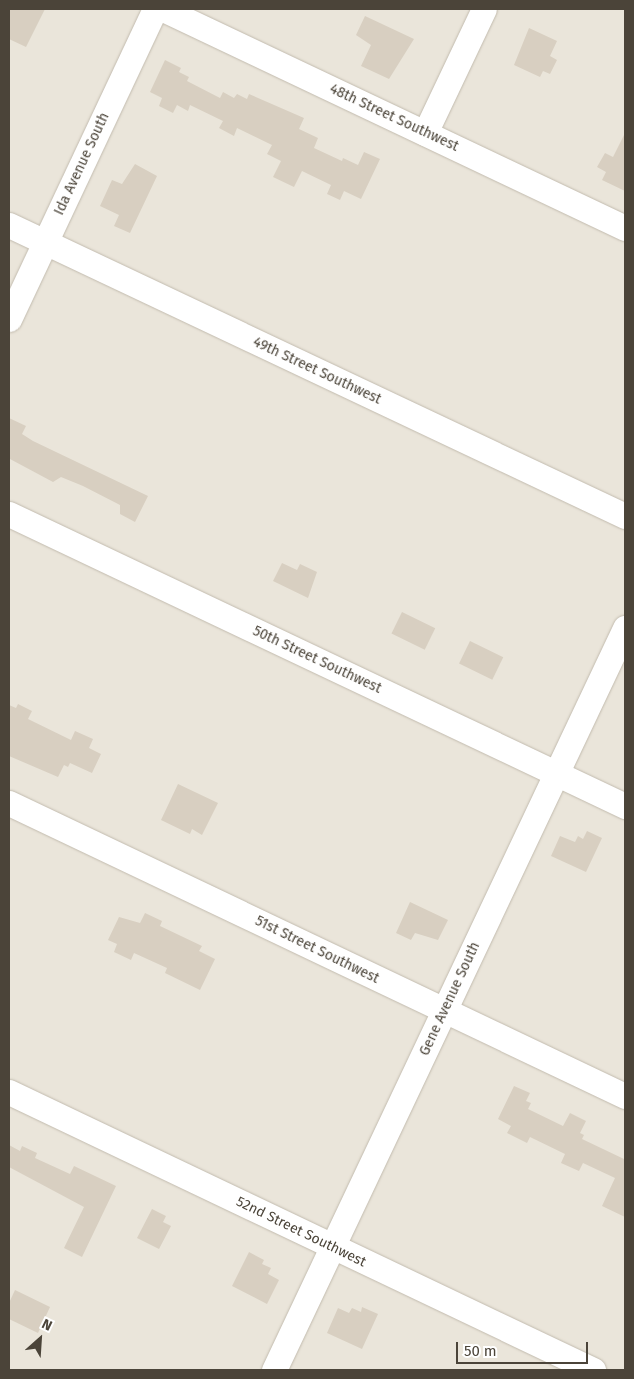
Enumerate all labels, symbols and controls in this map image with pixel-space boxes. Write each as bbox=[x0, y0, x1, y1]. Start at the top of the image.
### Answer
street label: 48th Street Southwest bbox=[327, 81, 461, 155]
street label: Ida Avenue South bbox=[51, 110, 113, 218]
street label: 49th Street Southwest bbox=[250, 334, 384, 408]
street label: 50th Street Southwest bbox=[250, 623, 384, 697]
street label: 51st Street Southwest bbox=[252, 913, 382, 987]
street label: Gene Avenue South bbox=[416, 940, 484, 1058]
street label: 52nd Street Southwest bbox=[233, 1193, 369, 1271]
north arrow bbox=[15, 1314, 65, 1364]
text: N bbox=[39, 1315, 55, 1335]
scale bar bbox=[459, 1332, 592, 1364]
text: 50 m bbox=[464, 1342, 497, 1360]

